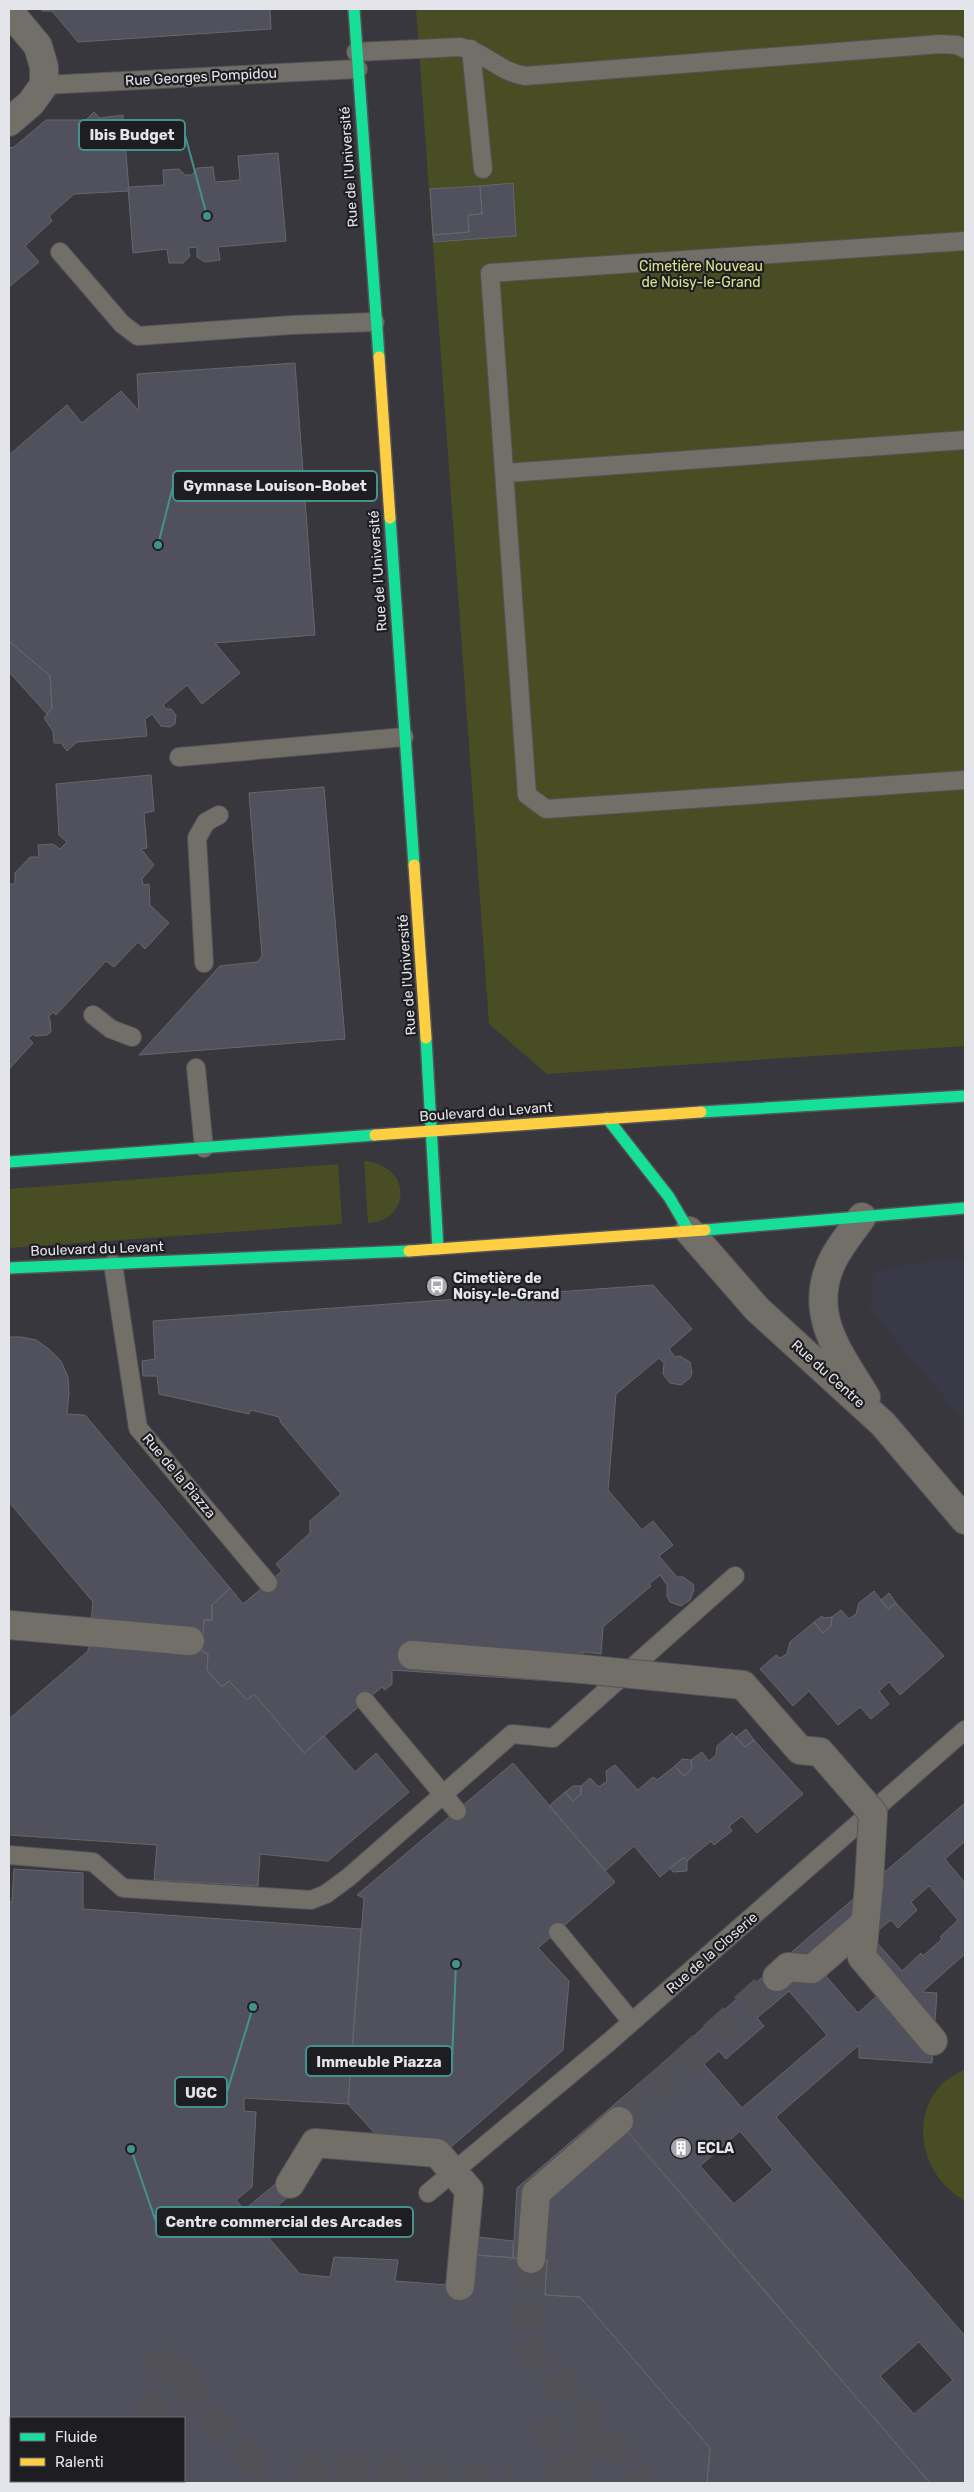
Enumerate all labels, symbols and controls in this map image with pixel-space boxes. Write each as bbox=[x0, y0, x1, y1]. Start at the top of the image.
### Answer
street label: Rue Georges Pompidou bbox=[125, 65, 277, 89]
street label: Rue de l'Université bbox=[336, 106, 362, 228]
callout: Ibis Budget bbox=[79, 120, 185, 150]
text: Ibis Budget bbox=[89, 126, 175, 144]
park label: Cimetière Nouveau de Noisy-le-Grand bbox=[639, 258, 763, 291]
callout: Gymnase Louison-Bobet bbox=[173, 471, 377, 501]
text: Gymnase Louison-Bobet bbox=[183, 477, 367, 495]
street label: Rue de l'Université bbox=[365, 510, 391, 632]
street label: Rue de l'Université bbox=[394, 914, 420, 1036]
street label: Boulevard du Levant bbox=[419, 1099, 554, 1125]
street label: Boulevard du Levant bbox=[30, 1238, 165, 1260]
place label: Cimetière de Noisy-le-Grand bbox=[453, 1270, 559, 1303]
bus stop icon: Cimetière de Noisy-le-Grand bbox=[425, 1274, 449, 1298]
street label: Rue du Centre bbox=[788, 1337, 868, 1412]
street label: Rue de la Piazza bbox=[139, 1430, 219, 1522]
street label: Rue de la Closerie bbox=[663, 1909, 761, 1997]
callout: Immeuble Piazza bbox=[306, 2046, 452, 2076]
text: Immeuble Piazza bbox=[316, 2053, 442, 2071]
callout: UGC bbox=[175, 2077, 227, 2107]
text: UGC bbox=[185, 2084, 218, 2102]
building icon: ECLA bbox=[669, 2136, 693, 2160]
place label: ECLA bbox=[697, 2140, 734, 2157]
callout: Centre commercial des Arcades bbox=[156, 2207, 413, 2237]
text: Centre commercial des Arcades bbox=[166, 2213, 402, 2231]
legend bbox=[10, 2417, 185, 2482]
text: Fluide bbox=[55, 2428, 97, 2446]
text: Ralenti bbox=[55, 2453, 104, 2471]

